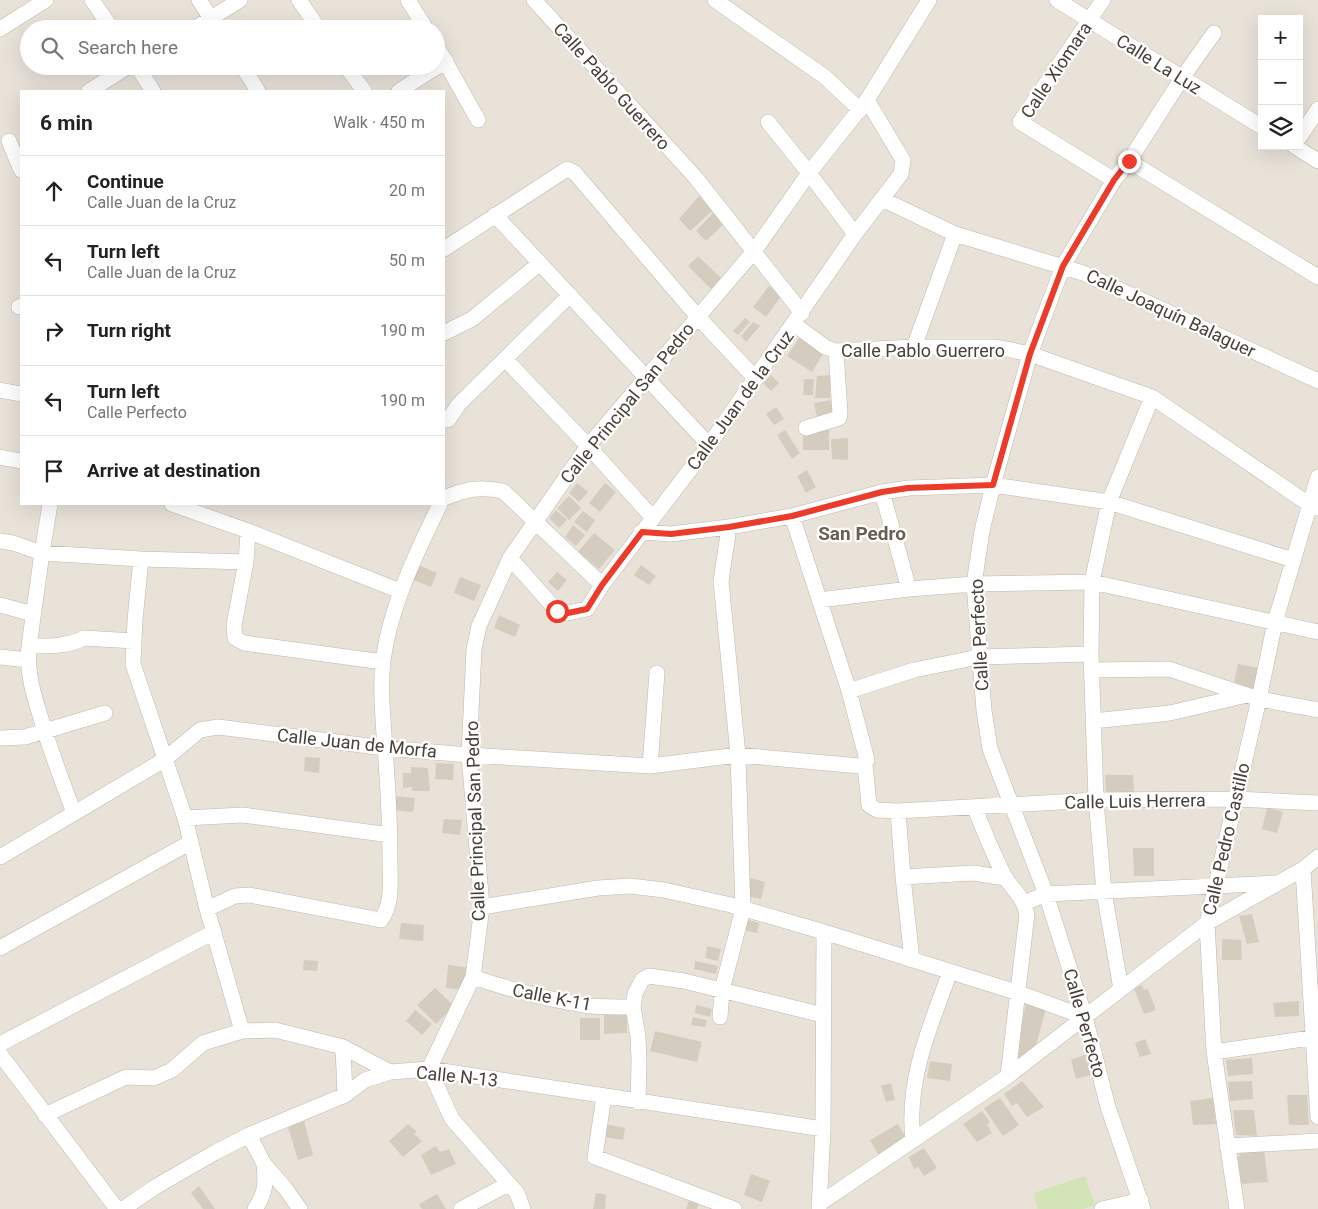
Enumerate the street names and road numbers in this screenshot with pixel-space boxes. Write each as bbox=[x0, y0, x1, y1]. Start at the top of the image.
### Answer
street label: Calle Pablo Guerrero bbox=[549, 18, 675, 154]
street label: Calle Xiomara bbox=[1016, 18, 1096, 122]
street label: Calle La Luz bbox=[1113, 30, 1205, 98]
street label: Calle Joaquín Balaguer bbox=[1083, 265, 1259, 361]
street label: Calle Principal San Pedro bbox=[556, 318, 698, 488]
street label: Calle Juan de la Cruz bbox=[682, 326, 798, 474]
street label: Calle Pablo Guerrero bbox=[841, 340, 1005, 361]
street label: Calle Perfecto bbox=[966, 578, 992, 692]
street label: Calle Principal San Pedro bbox=[461, 720, 489, 922]
street label: Calle Juan de Morfa bbox=[276, 724, 438, 762]
street label: Calle Pedro Castillo bbox=[1198, 761, 1254, 917]
street label: Calle Luis Herrera bbox=[1064, 789, 1206, 813]
street label: Calle Perfecto bbox=[1059, 966, 1111, 1080]
street label: Calle K-11 bbox=[511, 979, 593, 1015]
street label: Calle N-13 bbox=[415, 1061, 499, 1091]

